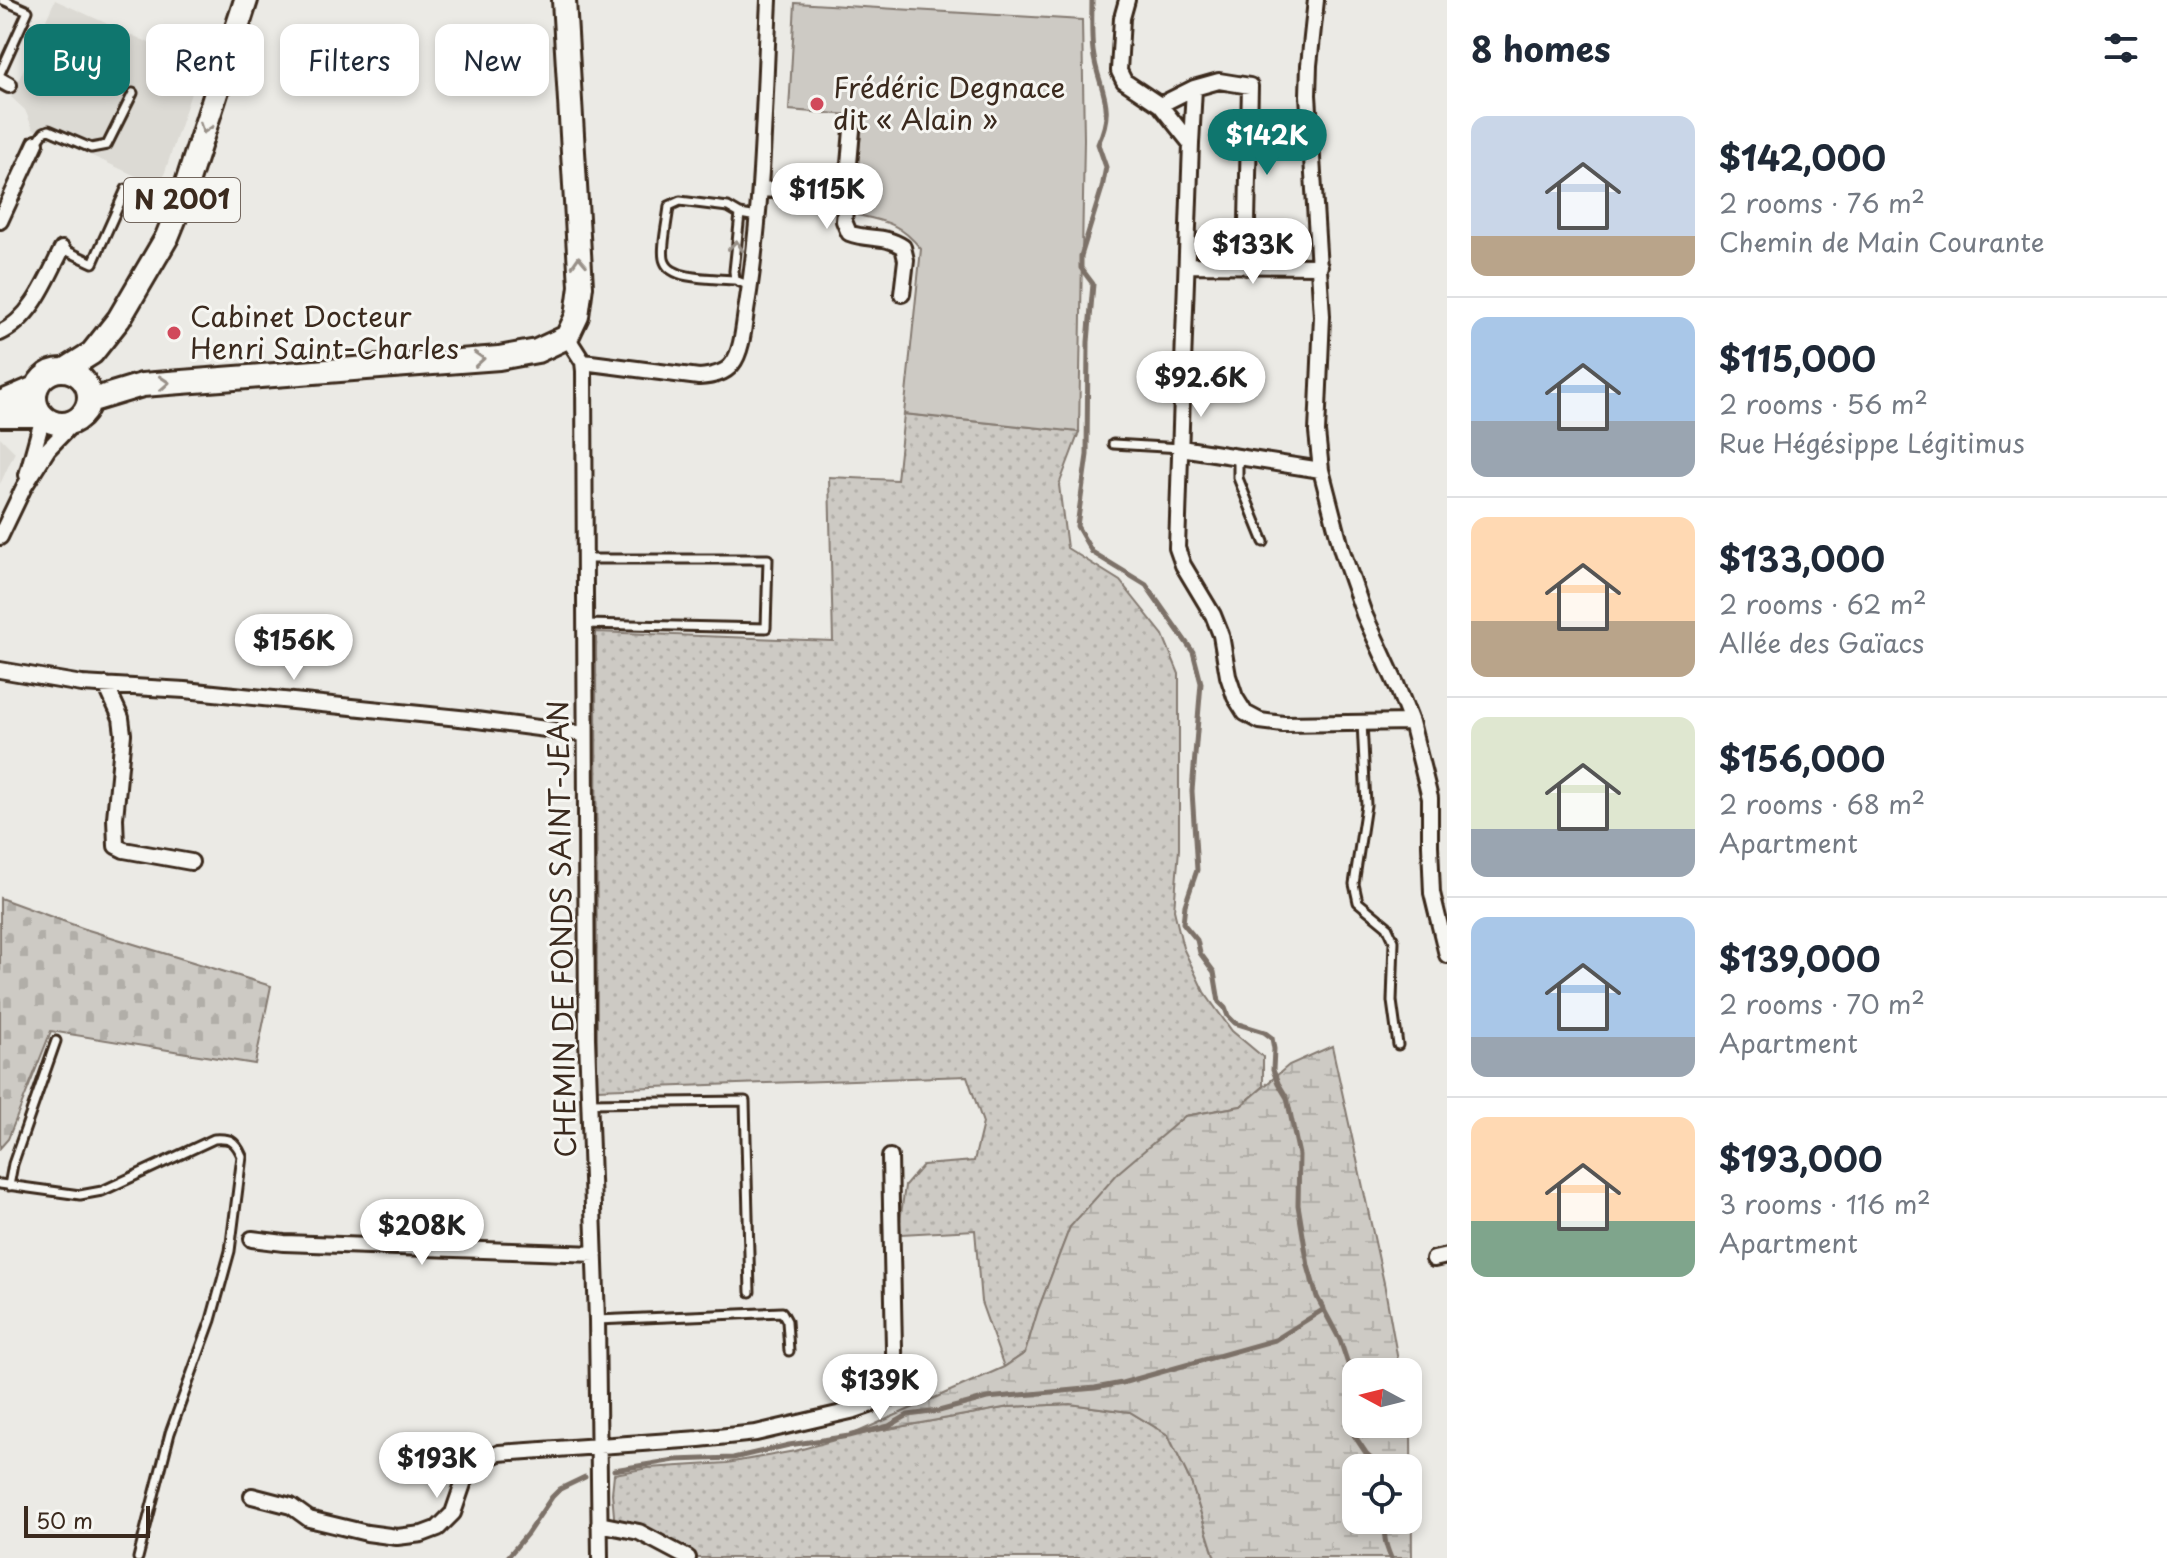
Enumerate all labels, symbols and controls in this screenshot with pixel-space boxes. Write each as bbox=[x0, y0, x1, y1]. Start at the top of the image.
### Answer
text: 8 homes bbox=[1471, 22, 1611, 74]
chip: Buy bbox=[24, 24, 130, 96]
chip: Rent bbox=[146, 24, 264, 96]
chip: Filters bbox=[280, 24, 419, 96]
chip: New bbox=[435, 24, 549, 96]
icon: filters bbox=[2099, 26, 2143, 70]
place label: Frédéric Degnace dit « Alain » bbox=[833, 65, 1065, 140]
marker: Frédéric Degnace dit « Alain » bbox=[808, 95, 826, 113]
pin: $142K bbox=[1211, 109, 1323, 177]
text: $142K bbox=[1226, 115, 1308, 154]
one-way arrow bbox=[198, 120, 214, 134]
text: $142,000 bbox=[1719, 131, 1886, 183]
icon: home bbox=[1535, 148, 1631, 244]
pin: $115K bbox=[771, 163, 883, 231]
text: $115K bbox=[789, 169, 865, 208]
road number: N 2001 bbox=[124, 178, 240, 222]
text: 2 rooms · 76 m² bbox=[1719, 183, 1925, 222]
pin: $133K bbox=[1197, 218, 1309, 286]
text: Chemin de Main Courante bbox=[1719, 222, 2045, 261]
text: $133K bbox=[1212, 224, 1294, 263]
one-way arrow bbox=[728, 239, 745, 252]
one-way arrow bbox=[571, 255, 588, 268]
place label: Cabinet Docteur Henri Saint-Charles bbox=[190, 294, 459, 369]
marker: Cabinet Docteur Henri Saint-Charles bbox=[165, 324, 183, 342]
text: $115,000 bbox=[1719, 332, 1876, 384]
icon: home bbox=[1535, 349, 1631, 445]
one-way arrow bbox=[473, 351, 486, 368]
pin: $92.6K bbox=[1136, 351, 1266, 419]
text: $92.6K bbox=[1154, 357, 1248, 396]
one-way arrow bbox=[158, 375, 171, 392]
text: 2 rooms · 56 m² bbox=[1719, 384, 1928, 423]
text: Rue Hégésippe Légitimus bbox=[1719, 423, 2024, 462]
text: $133,000 bbox=[1719, 532, 1885, 584]
icon: home bbox=[1535, 549, 1631, 645]
text: 2 rooms · 62 m² bbox=[1719, 584, 1927, 623]
pin: $156K bbox=[238, 614, 350, 682]
text: $156K bbox=[253, 620, 335, 659]
text: Allée des Gaïacs bbox=[1719, 623, 1924, 662]
street label: CHEMIN DE FONDS SAINT-JEAN bbox=[535, 700, 586, 1158]
text: $156,000 bbox=[1719, 732, 1885, 784]
icon: home bbox=[1535, 749, 1631, 845]
text: 2 rooms · 68 m² bbox=[1719, 784, 1925, 823]
text: Apartment bbox=[1719, 823, 1858, 862]
text: $139,000 bbox=[1719, 932, 1880, 984]
icon: home bbox=[1535, 949, 1631, 1045]
text: 2 rooms · 70 m² bbox=[1719, 984, 1925, 1023]
text: Apartment bbox=[1719, 1023, 1858, 1062]
text: $193,000 bbox=[1719, 1132, 1883, 1184]
icon: home bbox=[1535, 1149, 1631, 1245]
text: 3 rooms · 116 m² bbox=[1719, 1184, 1931, 1223]
pin: $208K bbox=[366, 1199, 478, 1267]
text: $208K bbox=[378, 1205, 466, 1244]
text: Apartment bbox=[1719, 1223, 1858, 1262]
pin: $139K bbox=[824, 1354, 936, 1422]
north arrow bbox=[1342, 1358, 1422, 1438]
map controls bbox=[1342, 1358, 1422, 1534]
text: $139K bbox=[841, 1360, 920, 1399]
pin: $193K bbox=[381, 1432, 493, 1500]
text: $193K bbox=[397, 1438, 477, 1477]
button: locate bbox=[1342, 1454, 1422, 1534]
scale bar bbox=[24, 1502, 150, 1538]
text: 50 m bbox=[36, 1503, 93, 1536]

